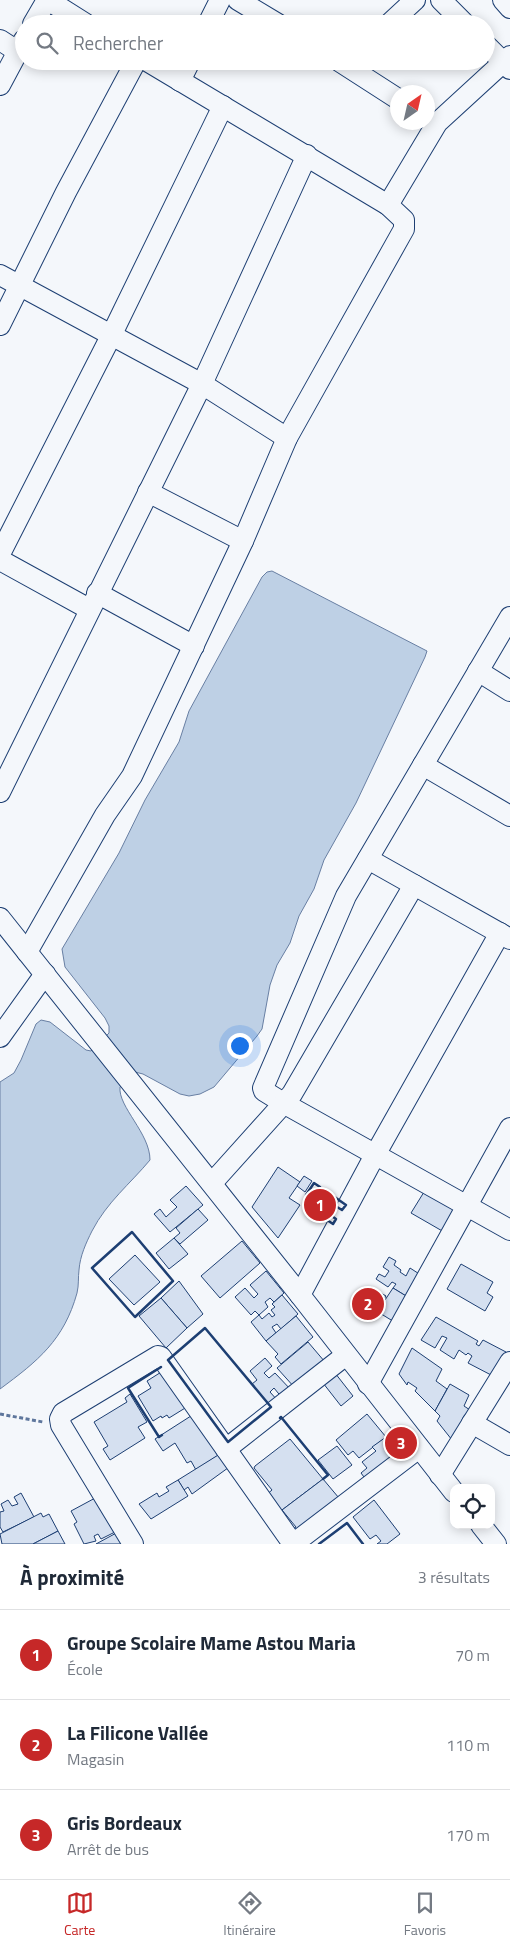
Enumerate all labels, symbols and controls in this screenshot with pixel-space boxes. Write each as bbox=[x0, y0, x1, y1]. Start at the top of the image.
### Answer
search box bbox=[15, 15, 495, 70]
text: Rechercher bbox=[73, 28, 163, 57]
icon: search bbox=[33, 29, 61, 57]
north arrow bbox=[390, 85, 435, 130]
your location bbox=[227, 1033, 253, 1059]
pin: 1 bbox=[304, 1186, 336, 1224]
pin: 2 bbox=[352, 1285, 384, 1323]
pin: 3 bbox=[385, 1424, 417, 1462]
map controls bbox=[450, 1484, 495, 1529]
button: locate bbox=[450, 1484, 495, 1529]
text: À proximité bbox=[20, 1561, 124, 1593]
text: 3 résultats bbox=[418, 1565, 490, 1589]
text: Groupe Scolaire Mame Astou Maria bbox=[67, 1628, 356, 1657]
text: 1 bbox=[32, 1643, 40, 1667]
text: 70 m bbox=[455, 1643, 490, 1667]
text: École bbox=[67, 1657, 103, 1681]
text: La Filicone Vallée bbox=[67, 1718, 208, 1747]
text: 2 bbox=[32, 1733, 40, 1757]
text: 110 m bbox=[446, 1733, 490, 1757]
text: Magasin bbox=[67, 1747, 124, 1771]
text: Gris Bordeaux bbox=[67, 1808, 182, 1837]
text: 3 bbox=[32, 1823, 40, 1847]
text: 170 m bbox=[446, 1823, 490, 1847]
text: Arrêt de bus bbox=[67, 1837, 149, 1861]
tab: Carte bbox=[64, 1889, 95, 1940]
tab: Itinéraire bbox=[223, 1889, 276, 1940]
tab: Favoris bbox=[404, 1889, 446, 1940]

